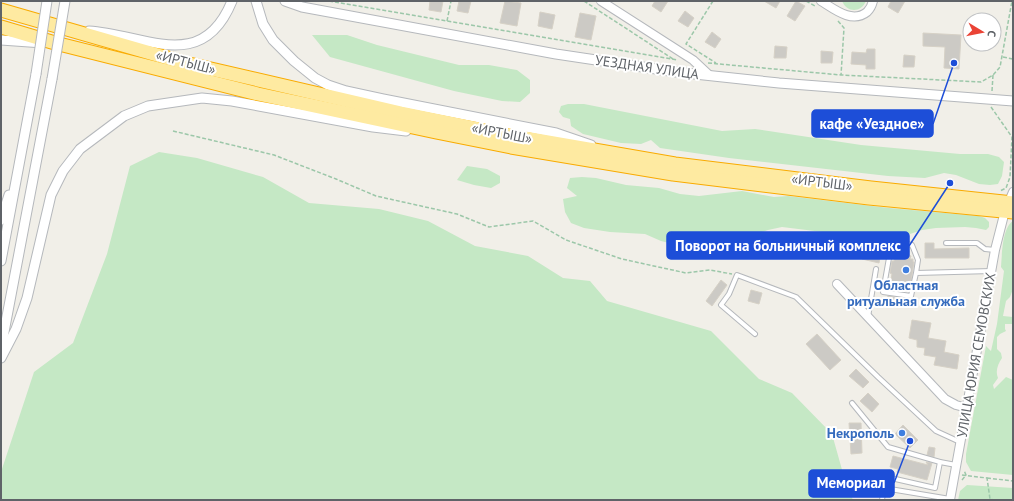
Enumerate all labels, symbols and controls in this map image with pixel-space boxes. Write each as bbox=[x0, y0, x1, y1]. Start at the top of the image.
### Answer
north arrow bbox=[962, 12, 1002, 52]
text: С bbox=[984, 29, 999, 38]
street label: «ИРТЫШ» bbox=[154, 45, 218, 79]
street label: УЕЗДНАЯ УЛИЦА bbox=[594, 51, 701, 83]
callout: кафе «Уездное» bbox=[812, 110, 933, 137]
text: кафе «Уездное» bbox=[819, 114, 925, 133]
street label: «ИРТЫШ» bbox=[470, 118, 534, 148]
street label: «ИРТЫШ» bbox=[790, 169, 854, 195]
callout: Поворот на больничный комплекс bbox=[667, 232, 909, 259]
text: Поворот на больничный комплекс bbox=[675, 236, 901, 255]
marker: Областная ритуальная служба bbox=[901, 265, 911, 275]
street label: УЛИЦА ЮРИЯ СЕМОВСКИХ bbox=[953, 271, 999, 439]
place label: Областная ритуальная служба bbox=[847, 276, 965, 310]
place label: Некрополь bbox=[827, 424, 894, 442]
marker: Некрополь bbox=[897, 428, 907, 438]
callout: Мемориал bbox=[809, 470, 894, 497]
text: Мемориал bbox=[816, 473, 886, 492]

